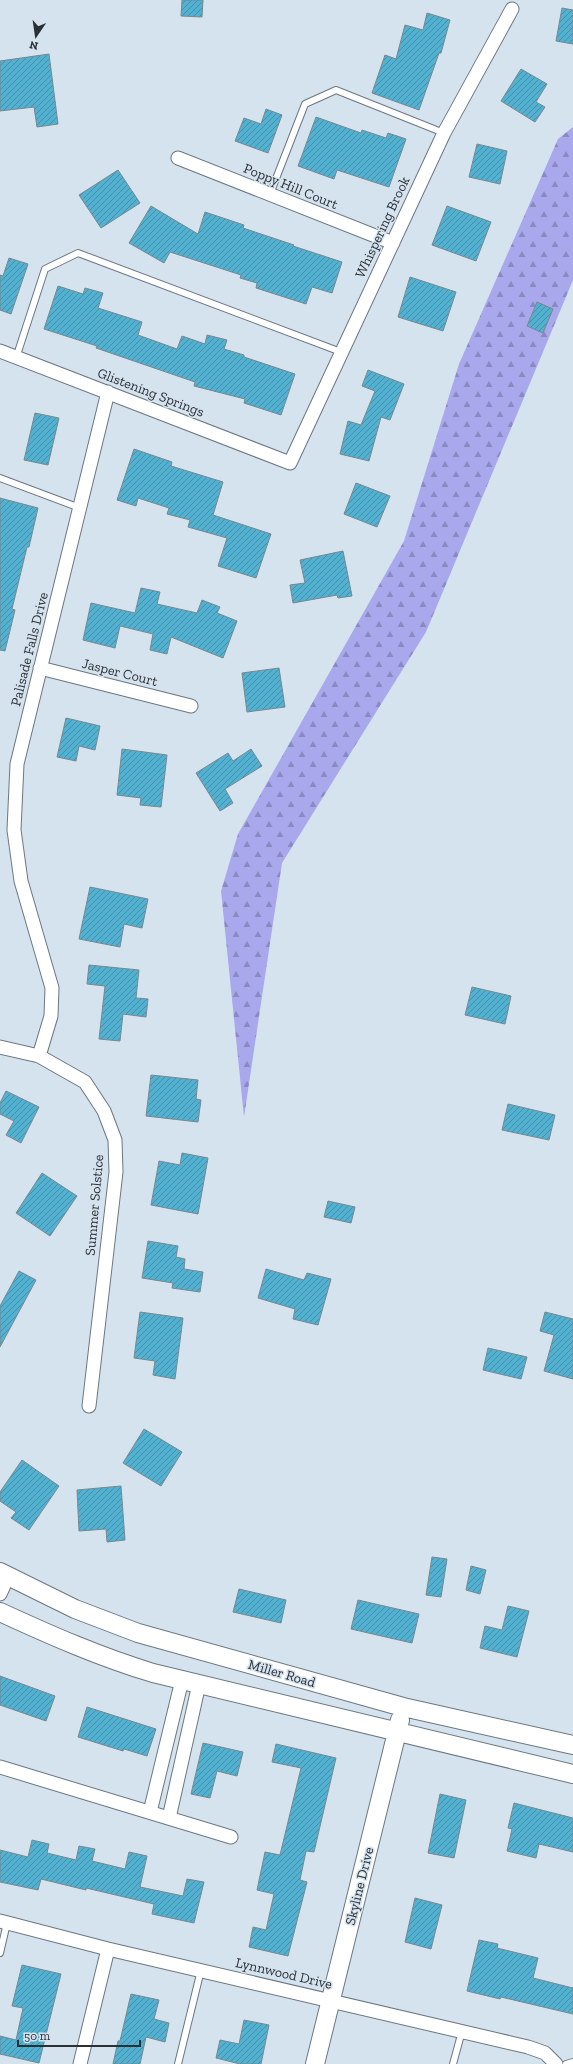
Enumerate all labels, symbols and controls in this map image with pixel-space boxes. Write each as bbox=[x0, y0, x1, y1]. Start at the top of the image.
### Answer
north arrow bbox=[16, 16, 56, 56]
text: N bbox=[28, 38, 39, 53]
street label: Poppy Hill Court bbox=[241, 160, 341, 213]
street label: Whispering Brook bbox=[352, 173, 414, 281]
street label: Glistening Springs bbox=[95, 364, 207, 421]
street label: Palisade Falls Drive bbox=[7, 590, 52, 708]
street label: Jasper Court bbox=[80, 655, 160, 690]
street label: Summer Solstice bbox=[82, 1153, 107, 1256]
street label: Miller Road bbox=[246, 1656, 318, 1691]
street label: Skyline Drive bbox=[342, 1845, 378, 1927]
street label: Lynnwood Drive bbox=[234, 1954, 334, 1993]
scale bar bbox=[18, 2022, 140, 2048]
text: 50 m bbox=[24, 2029, 51, 2043]

